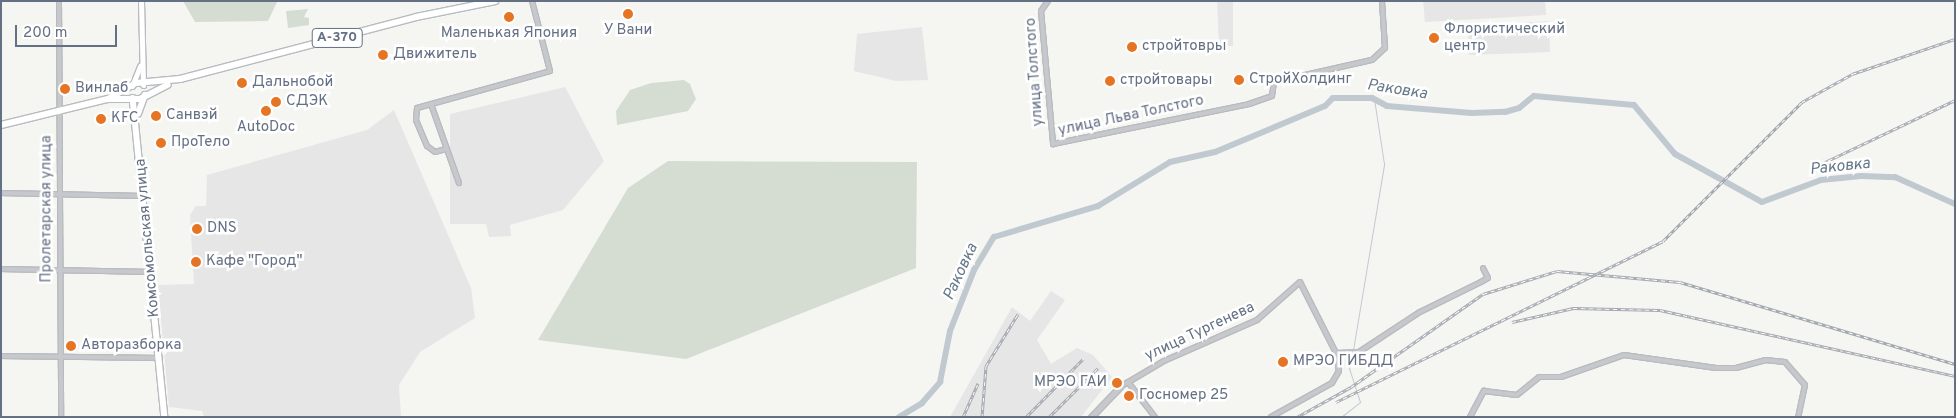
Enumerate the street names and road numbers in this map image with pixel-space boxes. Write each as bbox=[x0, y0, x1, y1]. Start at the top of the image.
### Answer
street label: улица Толстого bbox=[1022, 17, 1048, 127]
road number: А-370 bbox=[311, 26, 363, 49]
street label: улица Льва Толстого bbox=[1056, 92, 1206, 140]
street label: Пролетарская улица bbox=[38, 135, 56, 283]
street label: Комсомольская улица bbox=[132, 158, 164, 318]
street label: улица Тургенева bbox=[1142, 299, 1258, 365]

